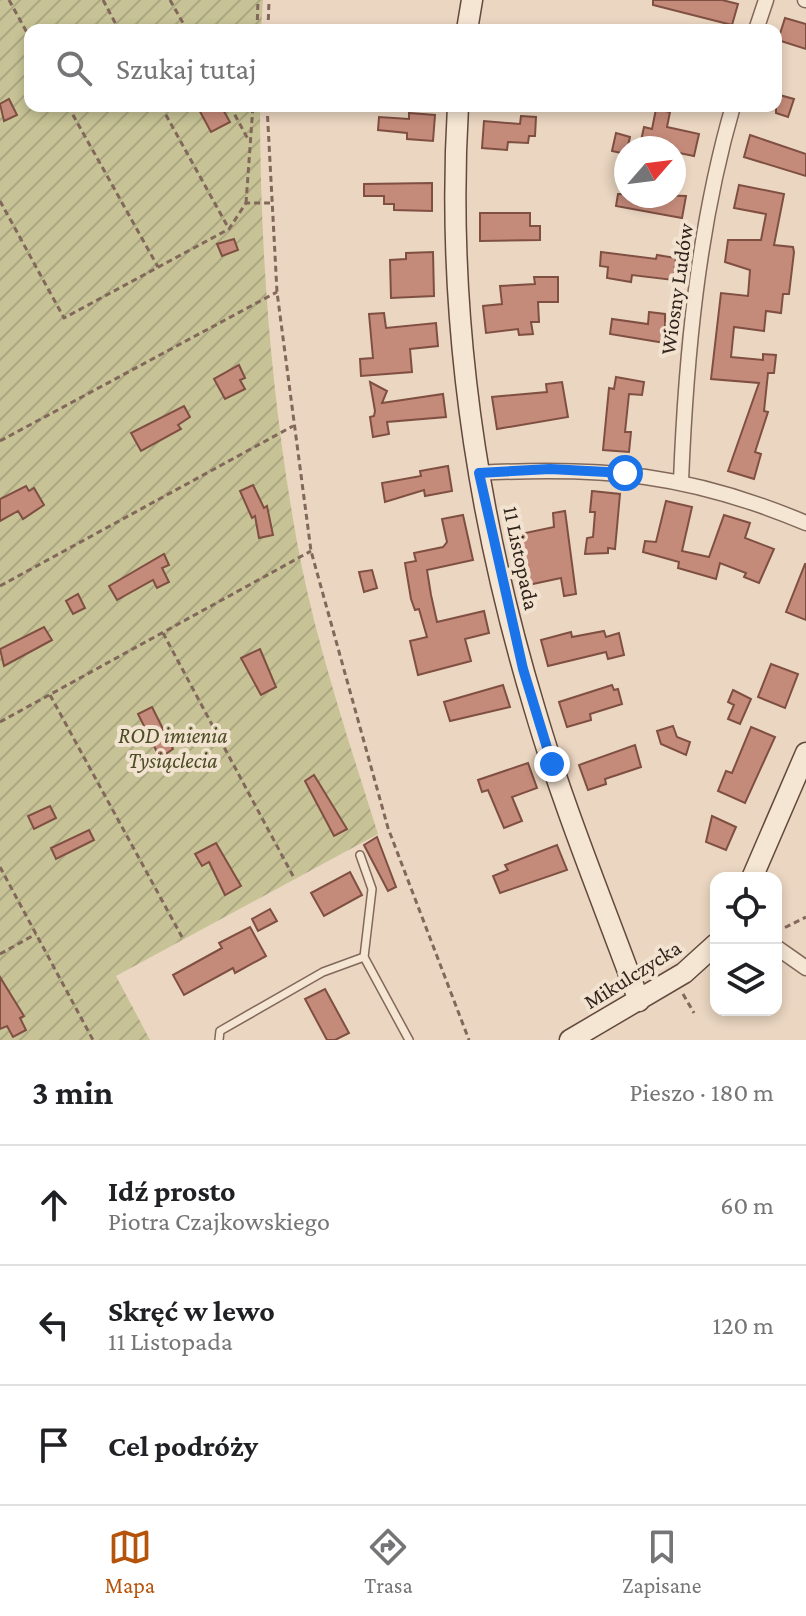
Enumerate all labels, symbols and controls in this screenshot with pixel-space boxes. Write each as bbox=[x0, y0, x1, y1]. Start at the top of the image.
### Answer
search box bbox=[24, 24, 782, 112]
icon: search bbox=[52, 46, 96, 90]
text: Szukaj tutaj bbox=[116, 52, 256, 85]
north arrow bbox=[614, 136, 686, 208]
street label: Wiosny Ludów bbox=[655, 221, 698, 356]
route start bbox=[607, 455, 643, 491]
street label: 11 Listopada bbox=[498, 504, 545, 612]
park label: ROD imienia Tysiąclecia bbox=[118, 723, 228, 773]
route end bbox=[534, 746, 570, 782]
map controls bbox=[710, 872, 782, 1016]
button: locate bbox=[710, 872, 782, 944]
street label: Mikulczycka bbox=[579, 935, 685, 1014]
button: layers bbox=[710, 944, 782, 1016]
text: 3 min bbox=[32, 1074, 113, 1111]
text: Pieszo · 180 m bbox=[630, 1078, 774, 1107]
text: Idź prosto bbox=[108, 1174, 236, 1207]
icon: ahead bbox=[32, 1183, 76, 1227]
text: 60 m bbox=[720, 1191, 774, 1220]
text: Piotra Czajkowskiego bbox=[108, 1207, 330, 1236]
text: Skręć w lewo bbox=[108, 1294, 275, 1327]
icon: left bbox=[32, 1303, 76, 1347]
text: 120 m bbox=[713, 1311, 774, 1340]
text: 11 Listopada bbox=[108, 1327, 233, 1356]
icon: arrive bbox=[32, 1423, 76, 1467]
text: Cel podróży bbox=[108, 1429, 258, 1462]
tab: Mapa bbox=[105, 1525, 155, 1598]
tab: Trasa bbox=[364, 1525, 413, 1598]
tab: Zapisane bbox=[622, 1525, 701, 1598]

